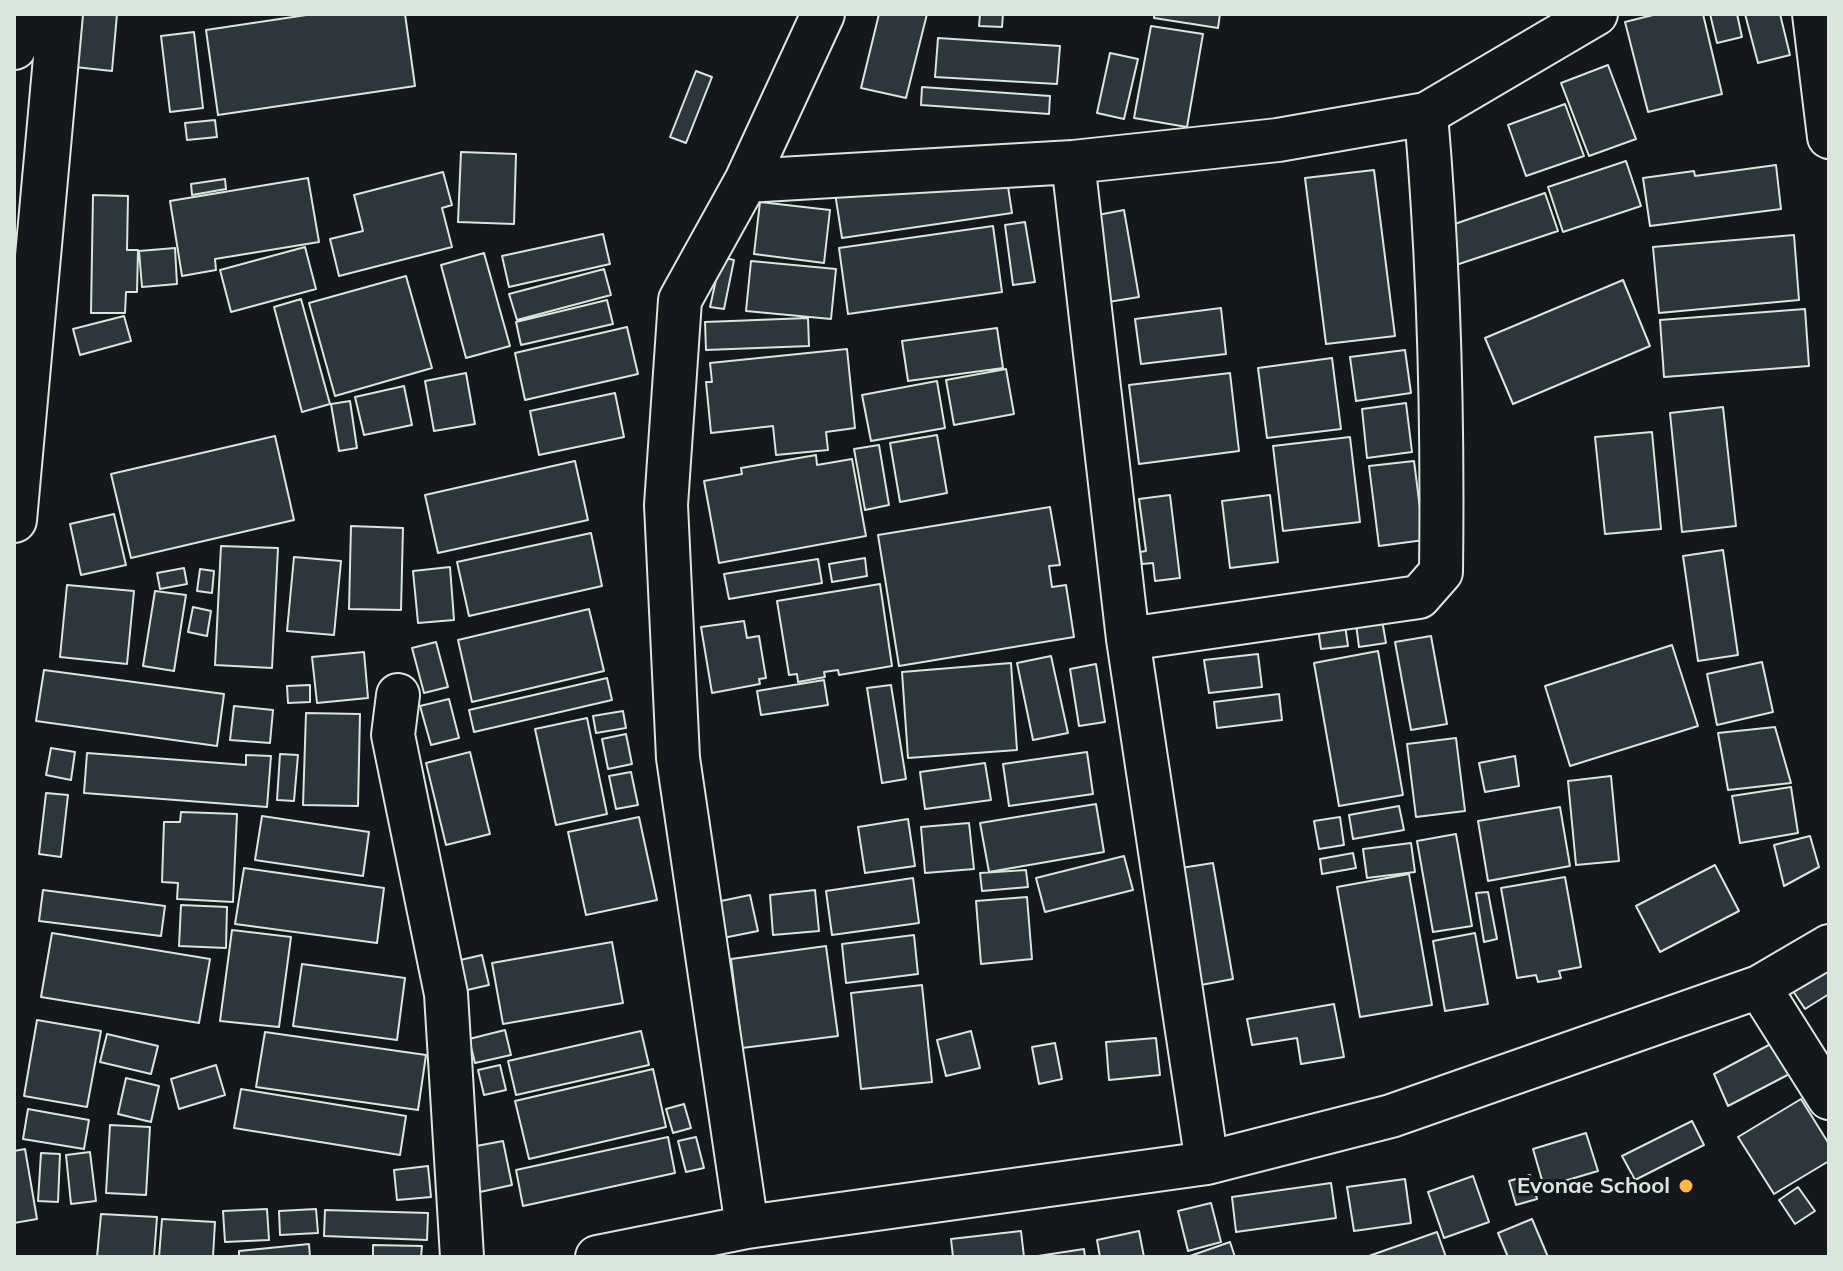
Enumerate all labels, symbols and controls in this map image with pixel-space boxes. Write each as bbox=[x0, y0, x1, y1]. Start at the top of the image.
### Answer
place label: Evonae School bbox=[1517, 1173, 1670, 1199]
marker: Evonae School bbox=[1677, 1177, 1695, 1195]

